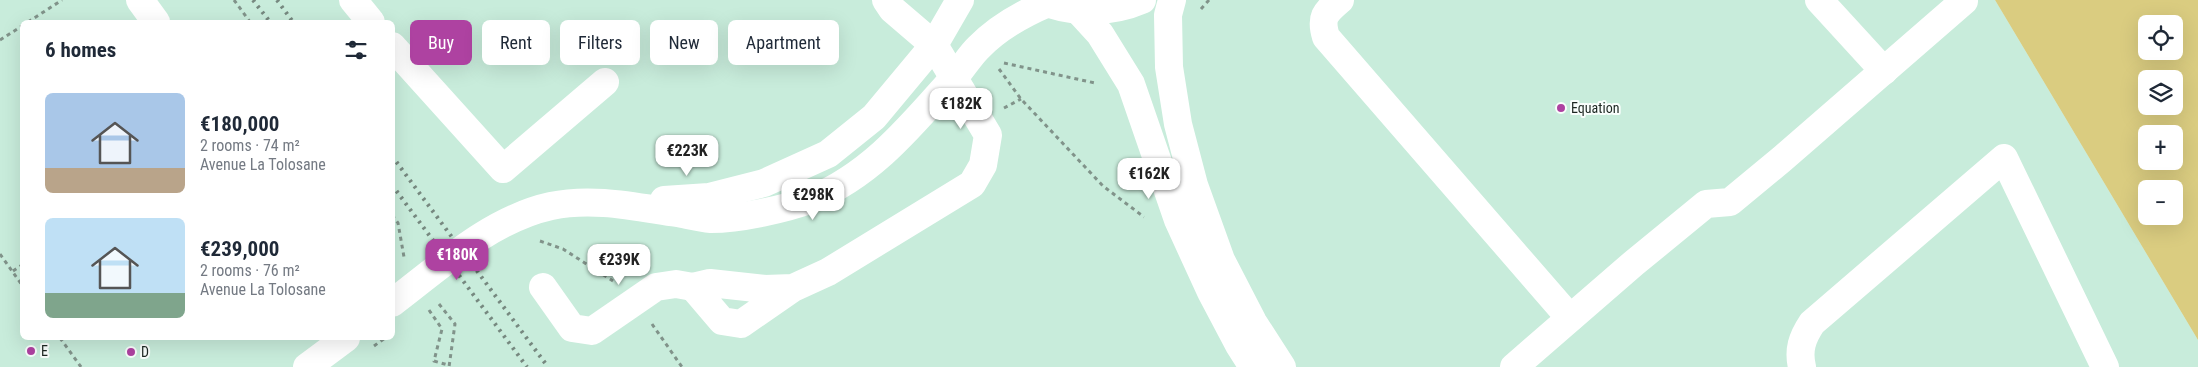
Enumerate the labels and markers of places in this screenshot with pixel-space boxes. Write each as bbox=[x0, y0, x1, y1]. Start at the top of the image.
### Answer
pin: €182K bbox=[926, 88, 996, 130]
place label: Equation bbox=[1571, 100, 1619, 116]
marker: Equation bbox=[1555, 102, 1567, 114]
pin: €223K bbox=[652, 134, 722, 177]
pin: €162K bbox=[1114, 158, 1184, 200]
pin: €298K bbox=[778, 178, 848, 221]
pin: €180K bbox=[422, 238, 492, 281]
pin: €239K bbox=[584, 244, 654, 286]
place label: E bbox=[41, 343, 48, 359]
place label: D bbox=[141, 344, 149, 360]
marker: E bbox=[25, 345, 37, 357]
marker: D bbox=[125, 346, 137, 358]

